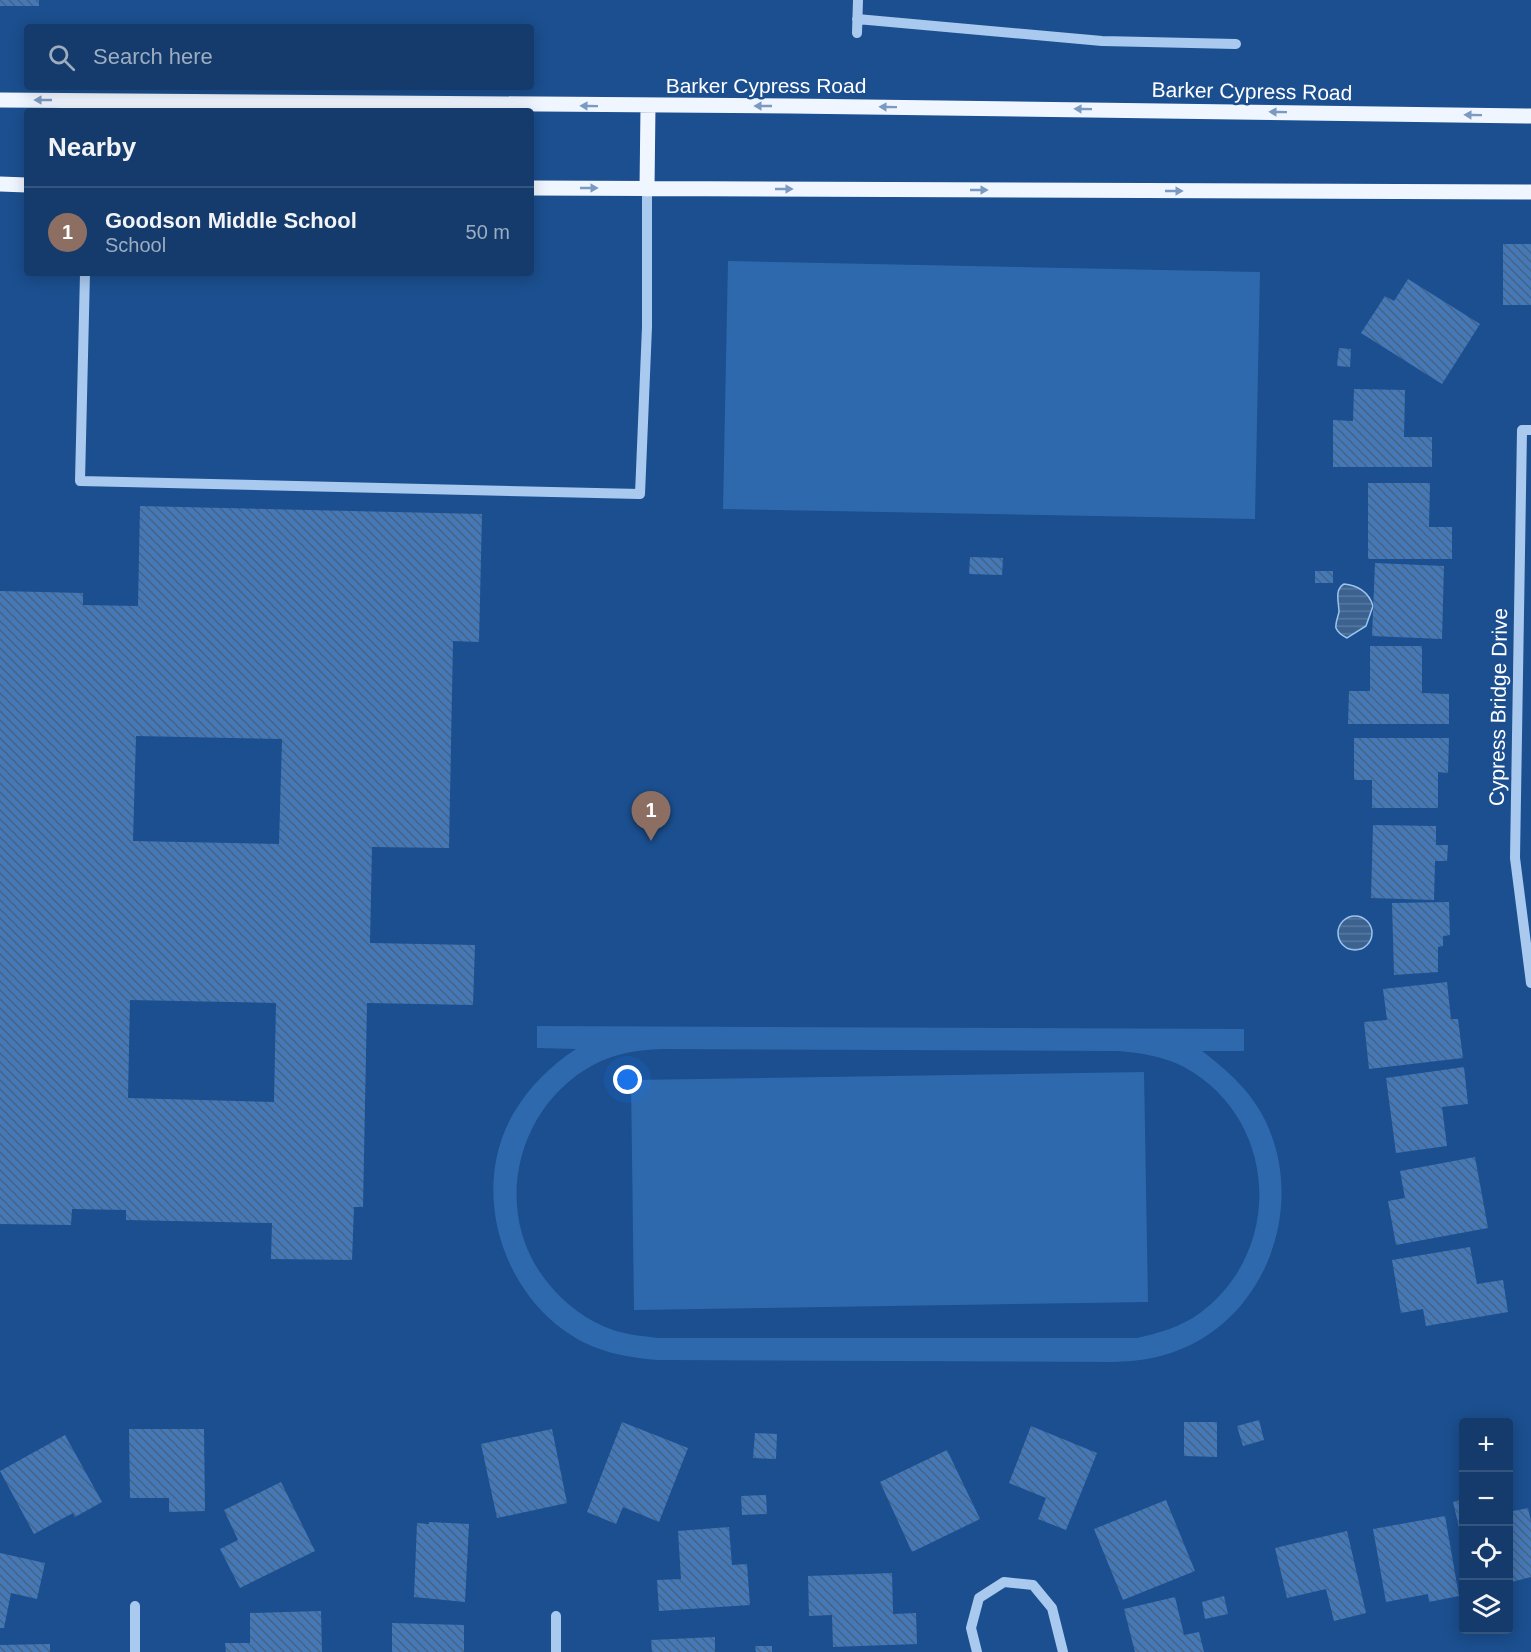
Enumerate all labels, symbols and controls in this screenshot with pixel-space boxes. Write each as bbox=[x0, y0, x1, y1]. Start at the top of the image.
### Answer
search box bbox=[24, 24, 534, 90]
icon: search bbox=[45, 41, 78, 74]
text: Search here bbox=[93, 44, 213, 69]
street label: Barker Cypress Road bbox=[666, 74, 866, 97]
street label: Barker Cypress Road bbox=[1151, 78, 1353, 104]
one-way arrow bbox=[34, 95, 53, 105]
one-way arrow bbox=[580, 101, 599, 110]
one-way arrow bbox=[754, 101, 773, 111]
one-way arrow bbox=[878, 102, 897, 111]
one-way arrow bbox=[1073, 104, 1092, 114]
one-way arrow bbox=[1268, 107, 1287, 117]
one-way arrow bbox=[1463, 110, 1482, 120]
text: Nearby bbox=[48, 132, 136, 162]
one-way arrow bbox=[580, 183, 599, 193]
one-way arrow bbox=[775, 184, 794, 194]
one-way arrow bbox=[970, 185, 989, 195]
one-way arrow bbox=[1165, 186, 1184, 195]
text: Goodson Middle School bbox=[105, 208, 357, 233]
text: 1 bbox=[62, 221, 73, 243]
text: 50 m bbox=[466, 221, 510, 243]
text: School bbox=[105, 234, 166, 256]
street label: Cypress Bridge Drive bbox=[1485, 608, 1511, 806]
pin: 1 bbox=[632, 792, 670, 841]
your location bbox=[613, 1065, 642, 1094]
map controls bbox=[1459, 1418, 1513, 1634]
button: + bbox=[1459, 1418, 1513, 1472]
button: − bbox=[1459, 1472, 1513, 1526]
button: locate bbox=[1459, 1526, 1513, 1580]
button: layers bbox=[1459, 1580, 1513, 1634]

